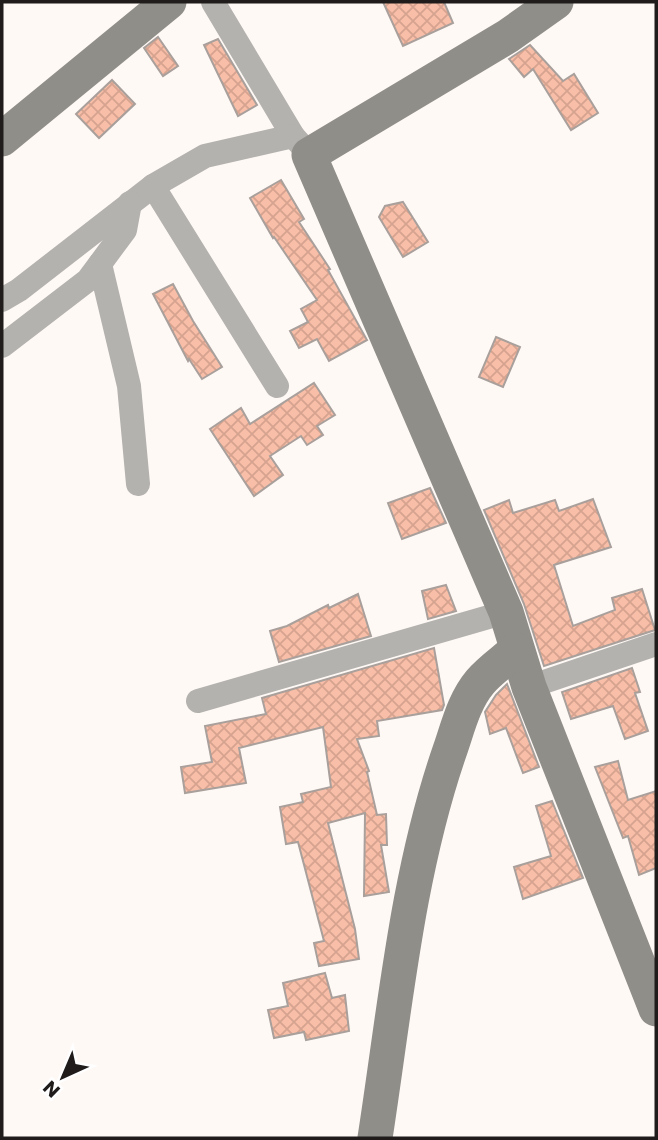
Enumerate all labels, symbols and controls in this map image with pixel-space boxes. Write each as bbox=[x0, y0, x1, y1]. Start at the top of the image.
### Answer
north arrow bbox=[28, 1042, 98, 1112]
text: N bbox=[37, 1074, 66, 1104]

